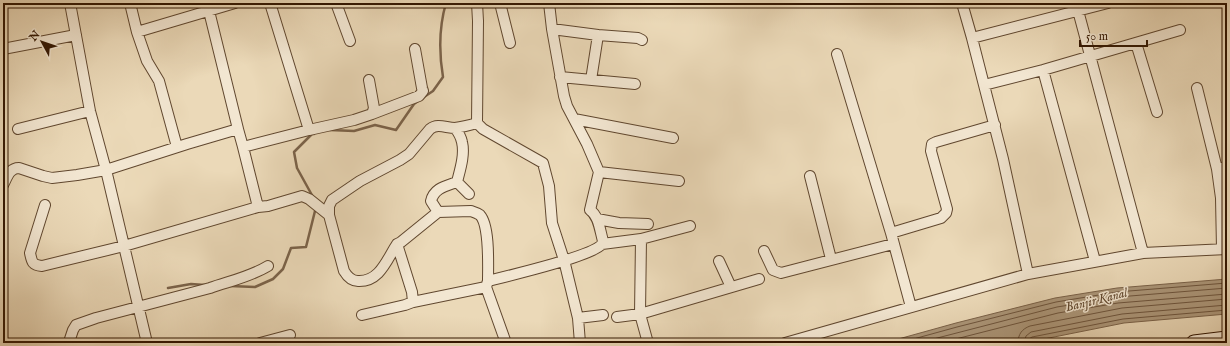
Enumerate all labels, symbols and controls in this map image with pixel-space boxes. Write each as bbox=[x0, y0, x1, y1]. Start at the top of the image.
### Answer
north arrow bbox=[22, 22, 62, 62]
scale bar bbox=[1080, 22, 1147, 48]
text: N bbox=[26, 28, 44, 45]
text: 50 m bbox=[1086, 29, 1108, 44]
water label: Banjir Kanal bbox=[1064, 284, 1130, 316]

